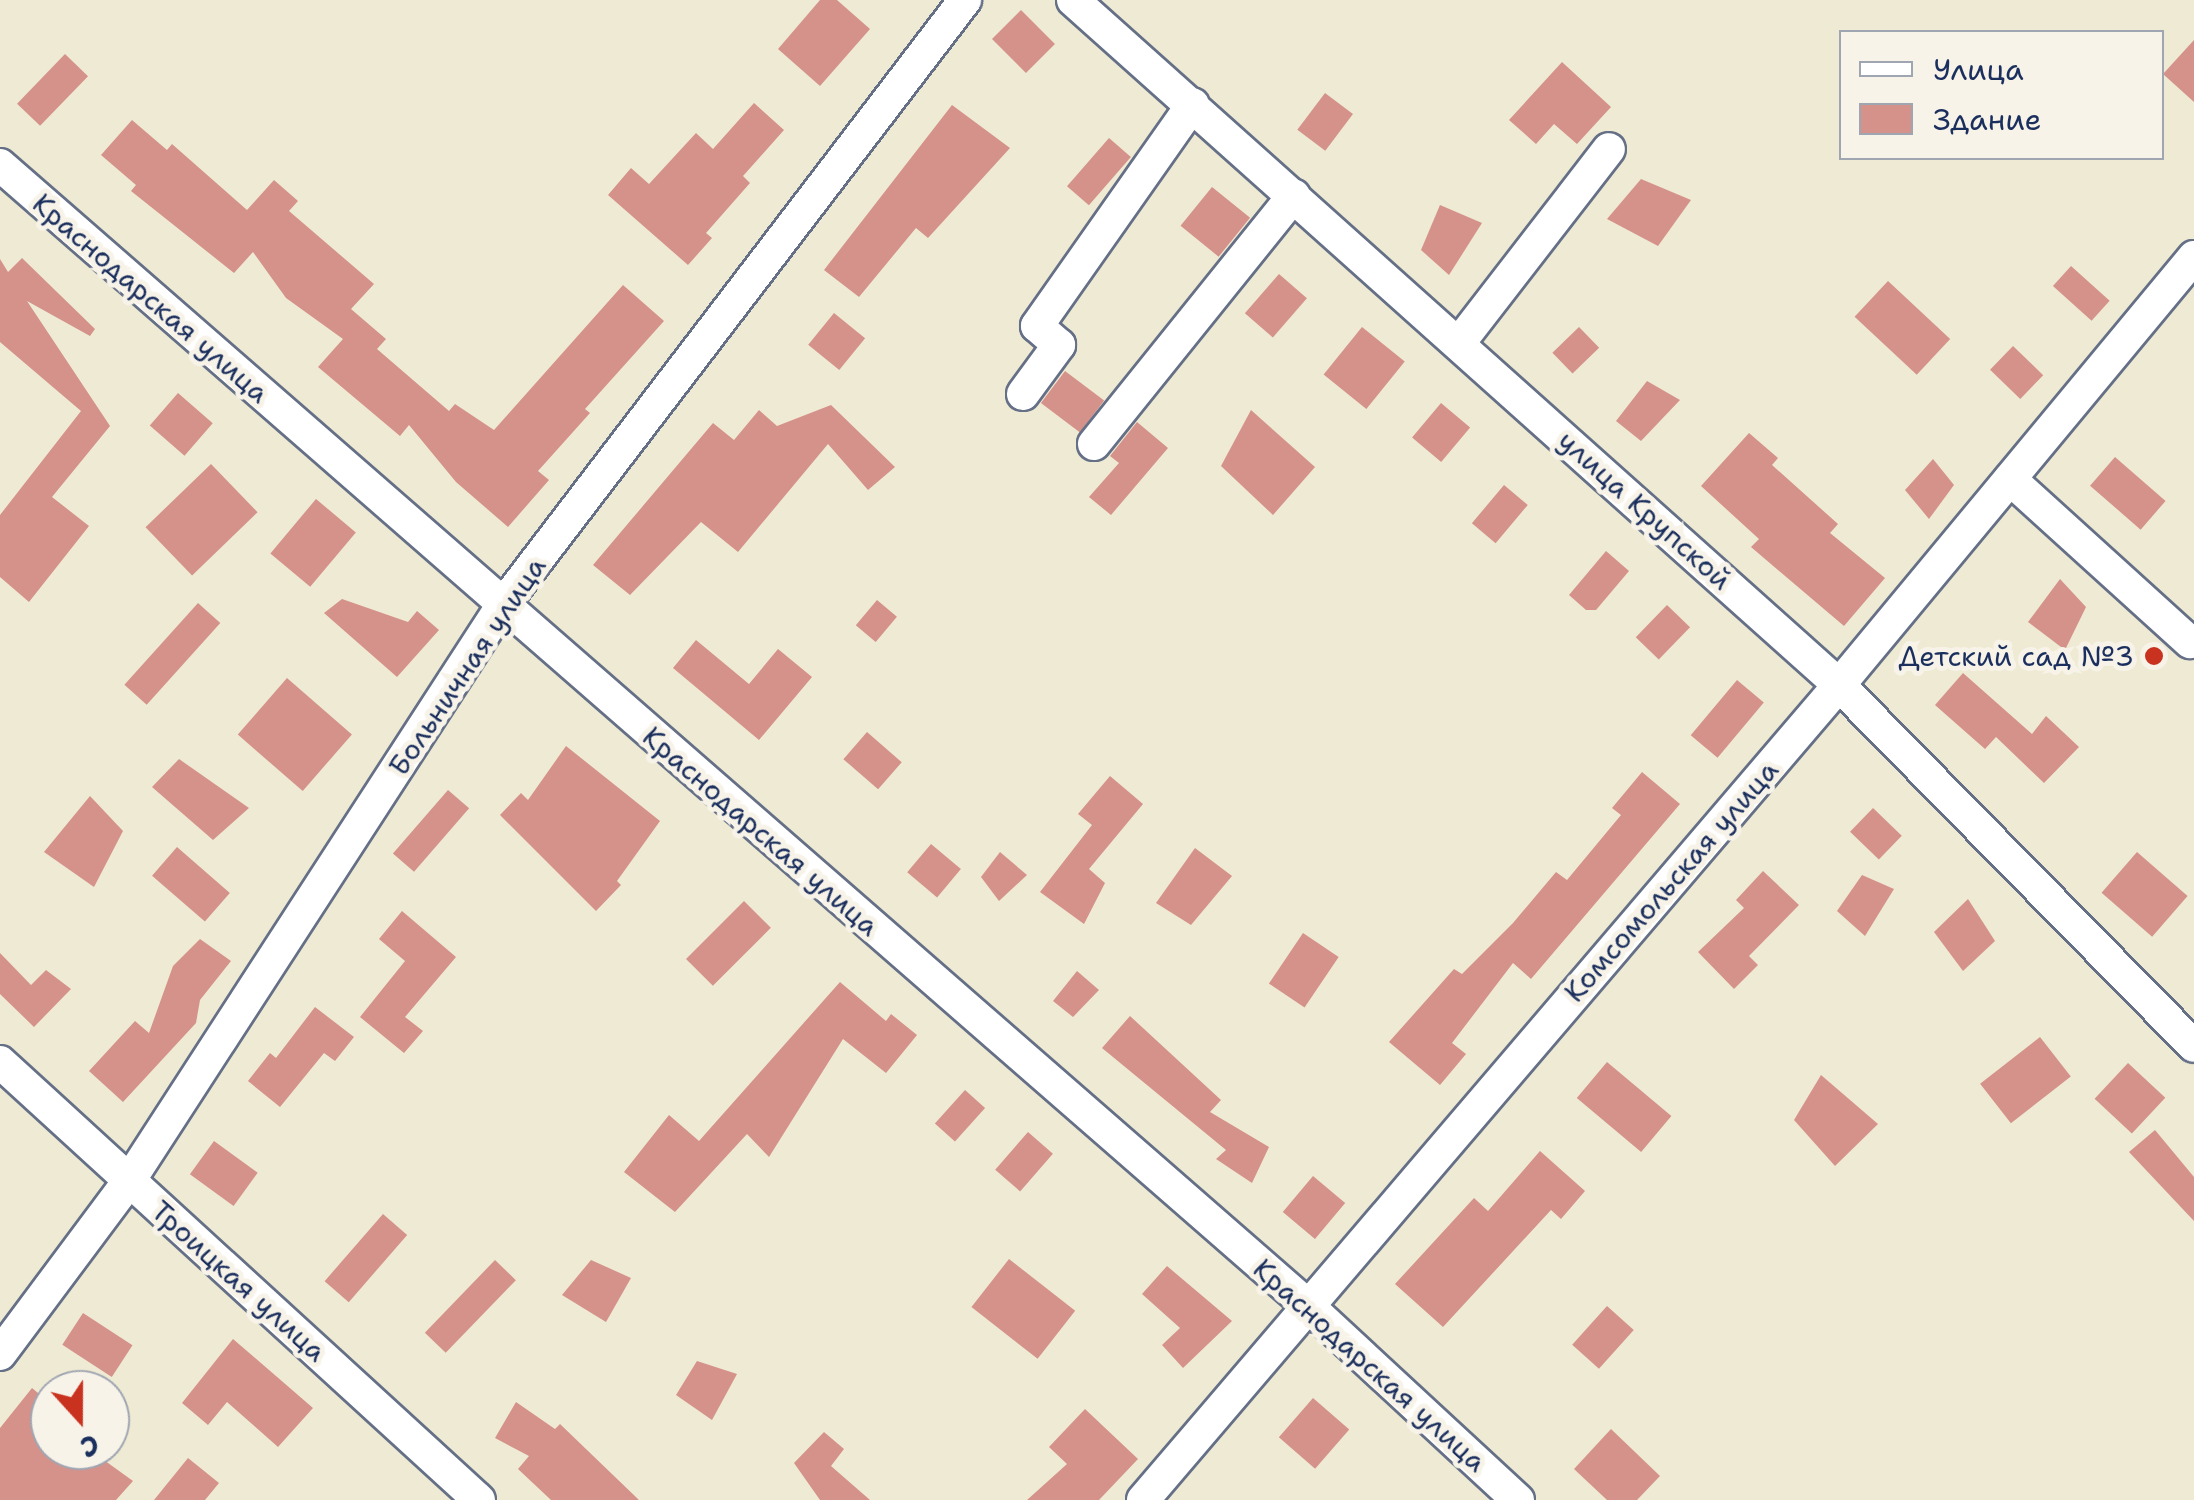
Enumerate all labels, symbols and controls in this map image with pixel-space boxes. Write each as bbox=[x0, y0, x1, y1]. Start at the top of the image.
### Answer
legend bbox=[1839, 30, 2164, 160]
text: Улица bbox=[1933, 49, 2024, 90]
text: Здание bbox=[1933, 99, 2042, 140]
street label: Краснодарская улица bbox=[26, 186, 276, 410]
street label: улица Крупской bbox=[1551, 423, 1739, 597]
street label: Больничная улица bbox=[381, 550, 553, 782]
place label: Детский сад №3 bbox=[1898, 639, 2134, 673]
marker: Детский сад №3 bbox=[2143, 645, 2165, 667]
street label: Краснодарская улица bbox=[636, 719, 886, 943]
street label: Комсомольская улица bbox=[1557, 753, 1785, 1009]
street label: Троицкая улица bbox=[145, 1194, 333, 1368]
street label: Краснодарская улица bbox=[1247, 1252, 1493, 1478]
north arrow bbox=[30, 1370, 130, 1470]
text: С bbox=[75, 1425, 105, 1467]

